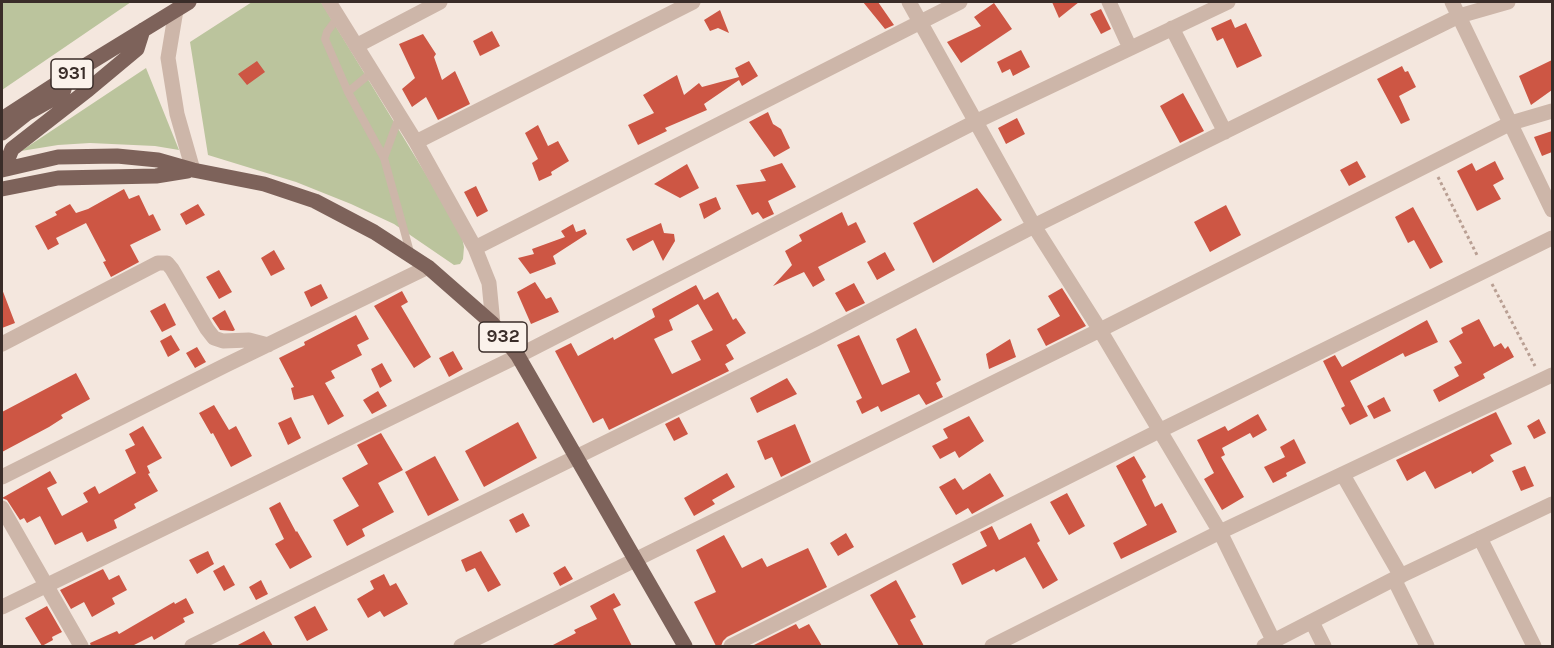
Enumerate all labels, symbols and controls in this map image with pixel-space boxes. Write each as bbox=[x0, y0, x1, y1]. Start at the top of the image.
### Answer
road number: 931 bbox=[51, 59, 93, 89]
road number: 932 bbox=[479, 322, 527, 352]

